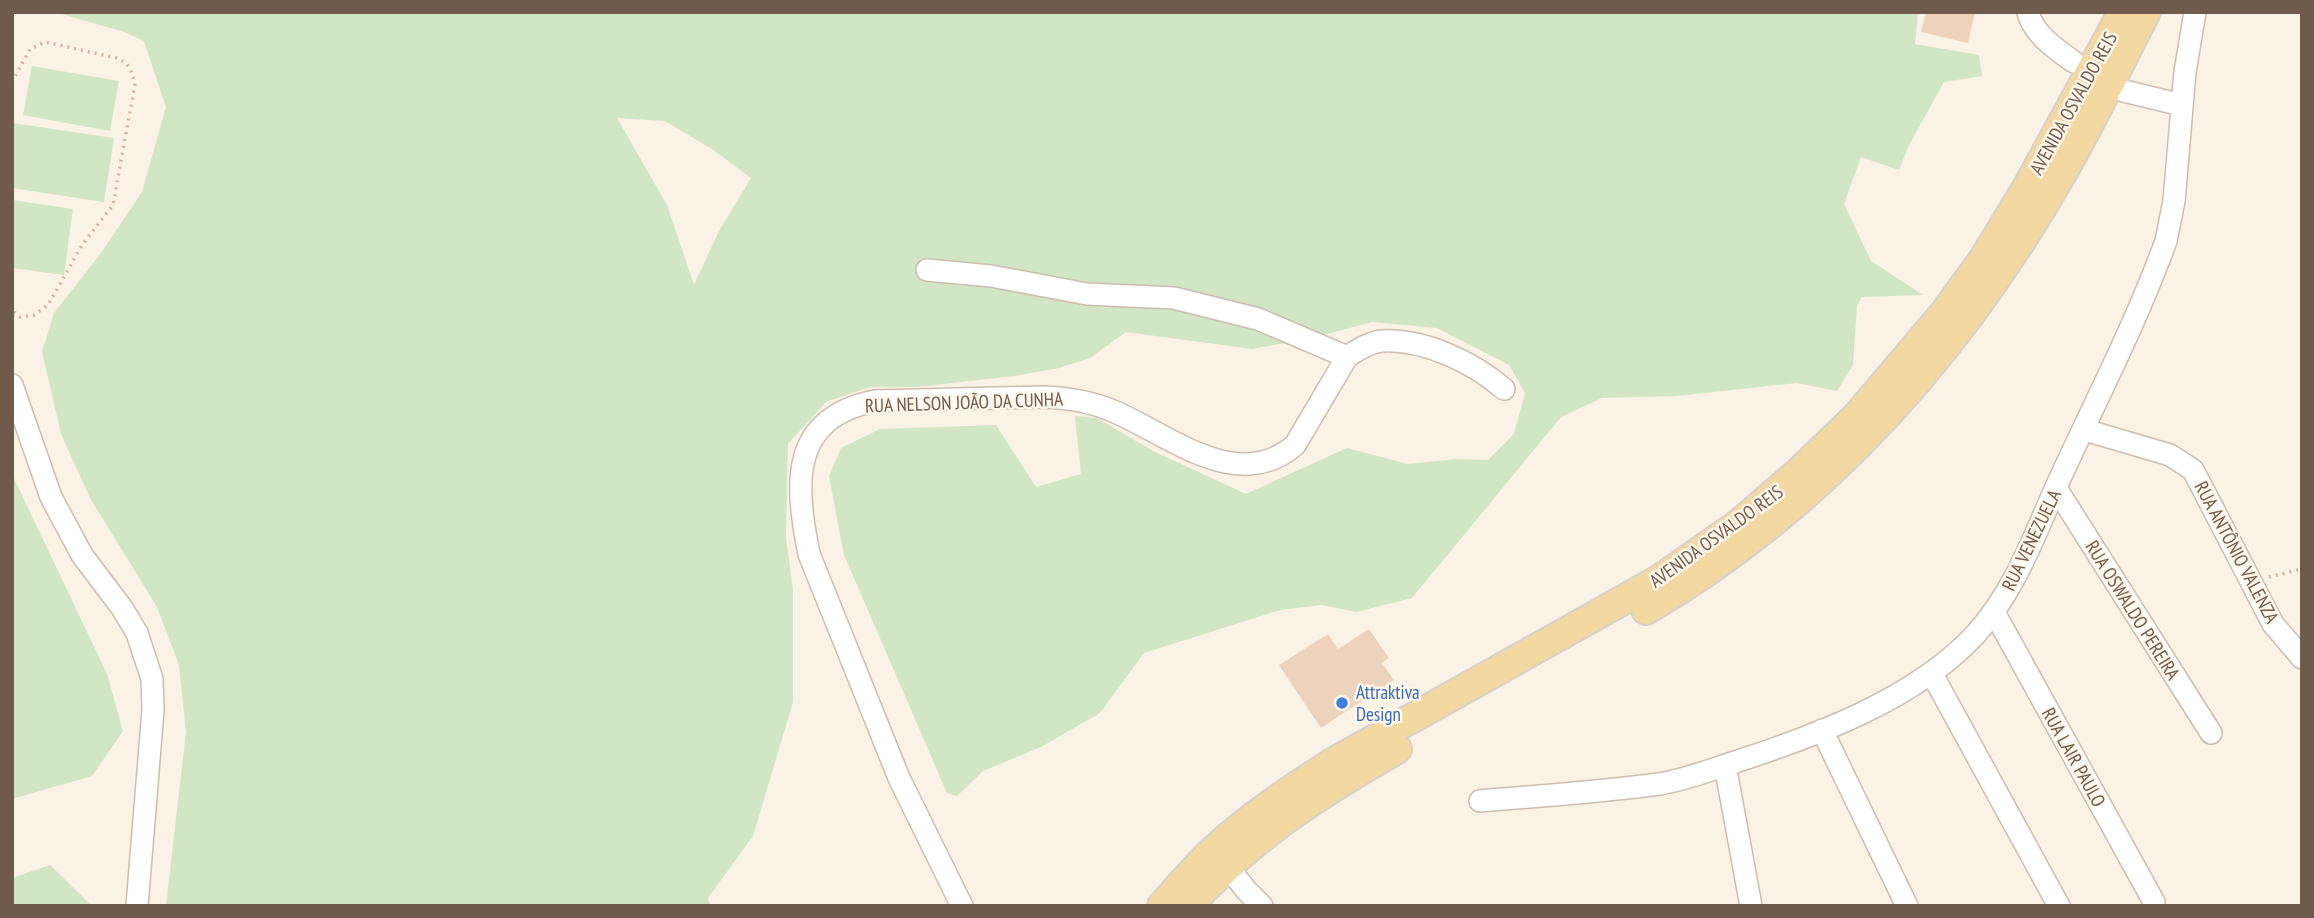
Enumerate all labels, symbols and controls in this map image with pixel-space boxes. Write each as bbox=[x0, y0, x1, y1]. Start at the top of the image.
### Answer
street label: AVENIDA OSVALDO REIS bbox=[2024, 27, 2122, 179]
street label: RUA NELSON JOÃO DA CUNHA bbox=[865, 387, 1063, 417]
street label: RUA ANTÔNIO VALENZA bbox=[2189, 477, 2285, 627]
street label: AVENIDA OSVALDO REIS bbox=[1644, 479, 1788, 593]
street label: RUA VENEZUELA bbox=[1996, 485, 2066, 595]
street label: RUA OSWALDO PEREIRA bbox=[2081, 536, 2185, 684]
place label: Attraktiva Design bbox=[1356, 680, 1420, 726]
marker: Attraktiva Design bbox=[1334, 695, 1350, 711]
street label: RUA LAIR PAULO bbox=[2037, 703, 2111, 811]

